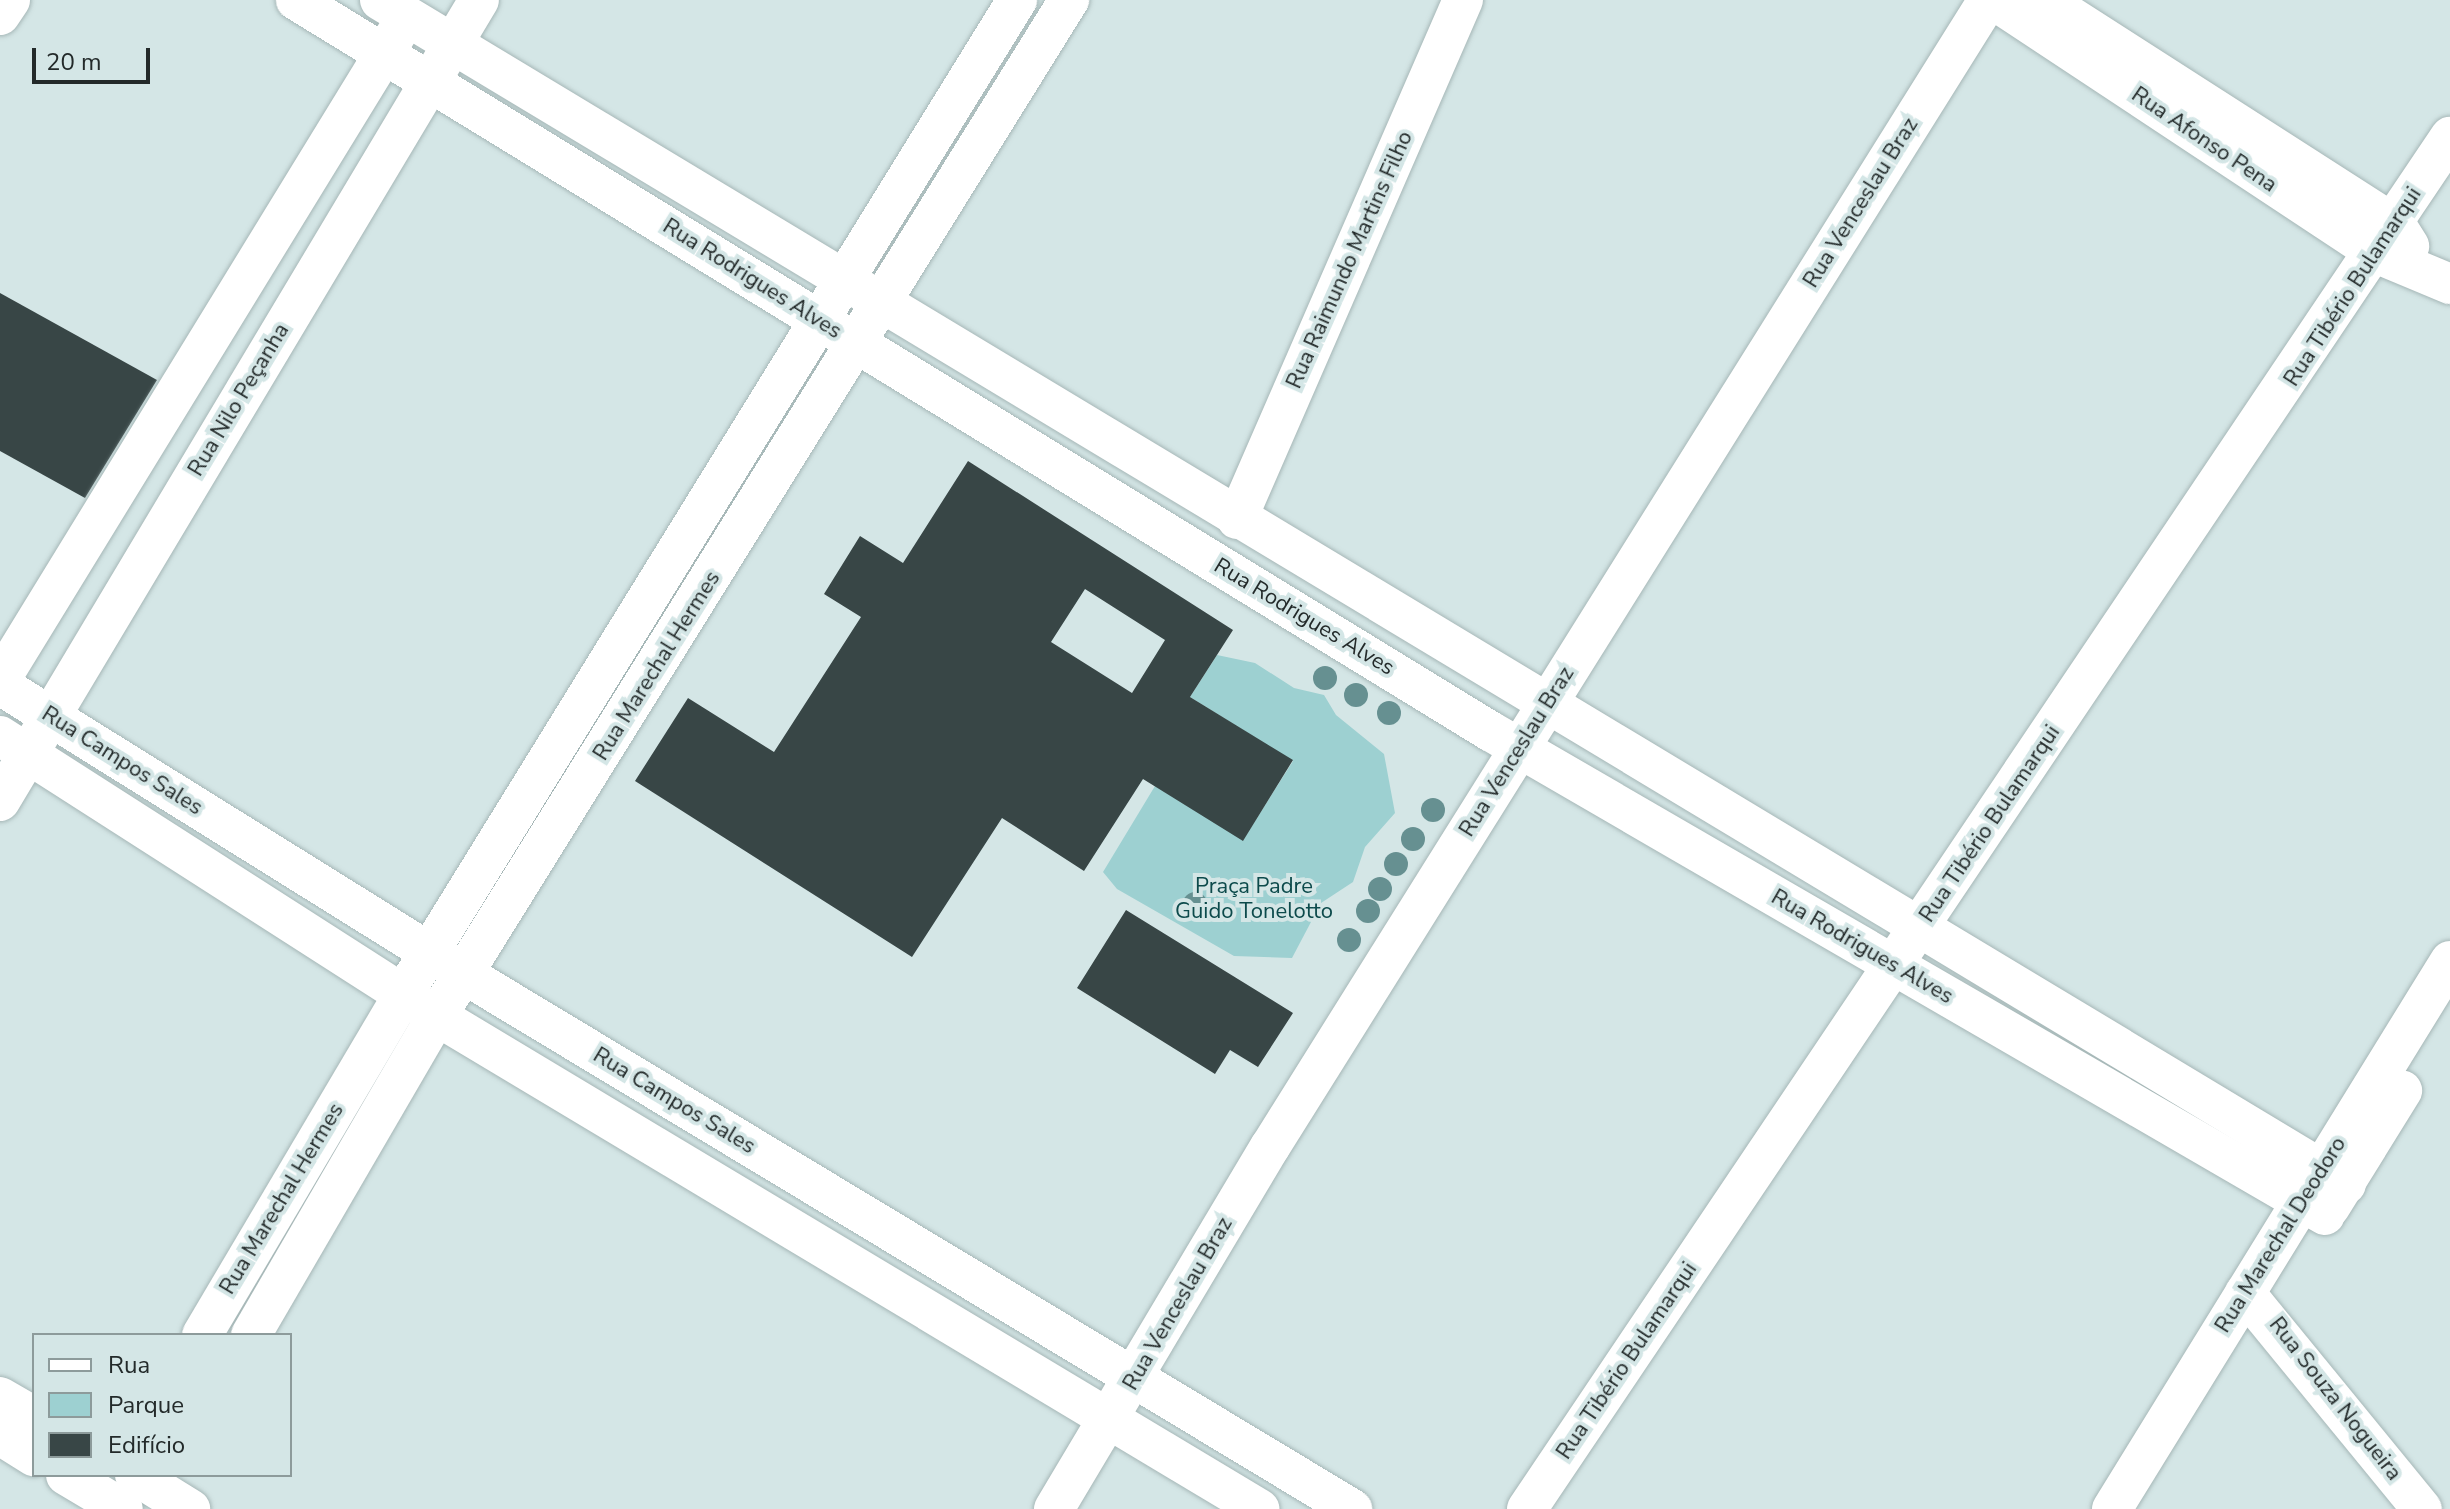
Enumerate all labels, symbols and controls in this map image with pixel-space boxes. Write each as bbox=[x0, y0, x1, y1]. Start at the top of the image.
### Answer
scale bar bbox=[36, 32, 154, 82]
text: 20 m bbox=[46, 46, 102, 78]
street label: Rua Afonso Pena bbox=[2126, 82, 2282, 198]
street label: Rua Venceslau Braz bbox=[1798, 113, 1924, 293]
street label: Rua Raimundo Martins Filho bbox=[1281, 127, 1419, 393]
street label: Rua Tibério Bulamarqui bbox=[2279, 183, 2427, 391]
street label: Rua Rodrigues Alves bbox=[658, 213, 846, 345]
street label: Rua Nilo Peçanha bbox=[183, 319, 295, 481]
street label: Rua Rodrigues Alves bbox=[1209, 553, 1399, 681]
street label: Rua Marechal Hermes bbox=[588, 566, 726, 766]
street label: Rua Venceslau Braz bbox=[1454, 662, 1580, 842]
street label: Rua Campos Sales bbox=[37, 701, 207, 821]
street label: Rua Tibério Bulamarqui bbox=[1914, 720, 2066, 928]
park label: Praça Padre Guido Tonelotto bbox=[1175, 873, 1333, 924]
street label: Rua Rodrigues Alves bbox=[1766, 884, 1958, 1010]
street label: Rua Campos Sales bbox=[588, 1042, 760, 1160]
street label: Rua Marechal Hermes bbox=[214, 1099, 350, 1299]
street label: Rua Marechal Deodoro bbox=[2210, 1132, 2352, 1338]
street label: Rua Venceslau Braz bbox=[1118, 1213, 1238, 1395]
street label: Rua Tibério Bulamarqui bbox=[1551, 1257, 1703, 1465]
street label: Rua Souza Nogueira bbox=[2263, 1312, 2407, 1486]
legend bbox=[32, 1333, 292, 1477]
text: Rua bbox=[108, 1349, 150, 1381]
text: Parque bbox=[108, 1389, 184, 1421]
text: Edifício bbox=[108, 1429, 185, 1461]

